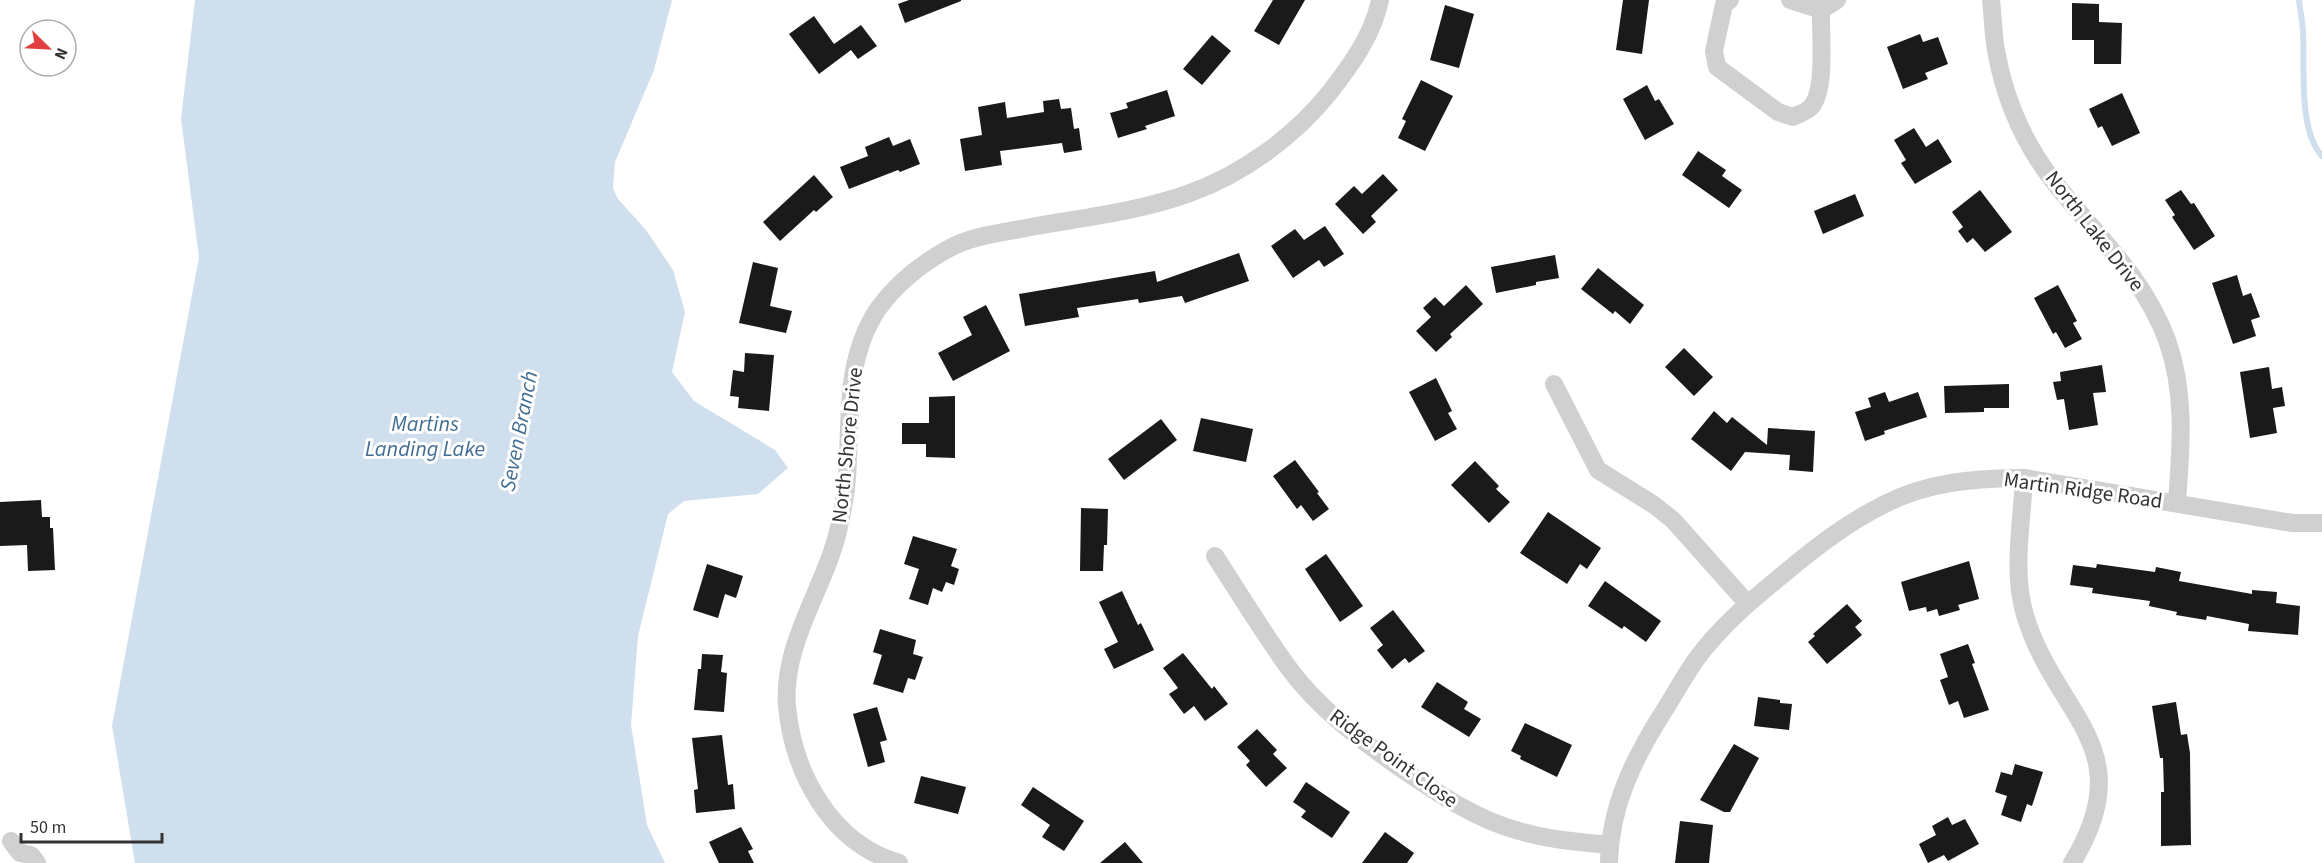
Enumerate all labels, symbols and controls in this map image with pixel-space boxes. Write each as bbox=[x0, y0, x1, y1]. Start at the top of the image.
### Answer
north arrow bbox=[18, 18, 78, 78]
text: N bbox=[49, 44, 73, 63]
street label: North Lake Drive bbox=[2038, 164, 2152, 298]
street label: North Shore Drive bbox=[824, 366, 870, 524]
water label: Seven Branch bbox=[492, 368, 546, 494]
water label: Martins Landing Lake bbox=[365, 408, 485, 465]
street label: Martin Ridge Road bbox=[2002, 464, 2164, 516]
street label: Ridge Point Close bbox=[1324, 701, 1464, 815]
scale bar bbox=[21, 806, 162, 844]
text: 50 m bbox=[30, 815, 66, 840]

